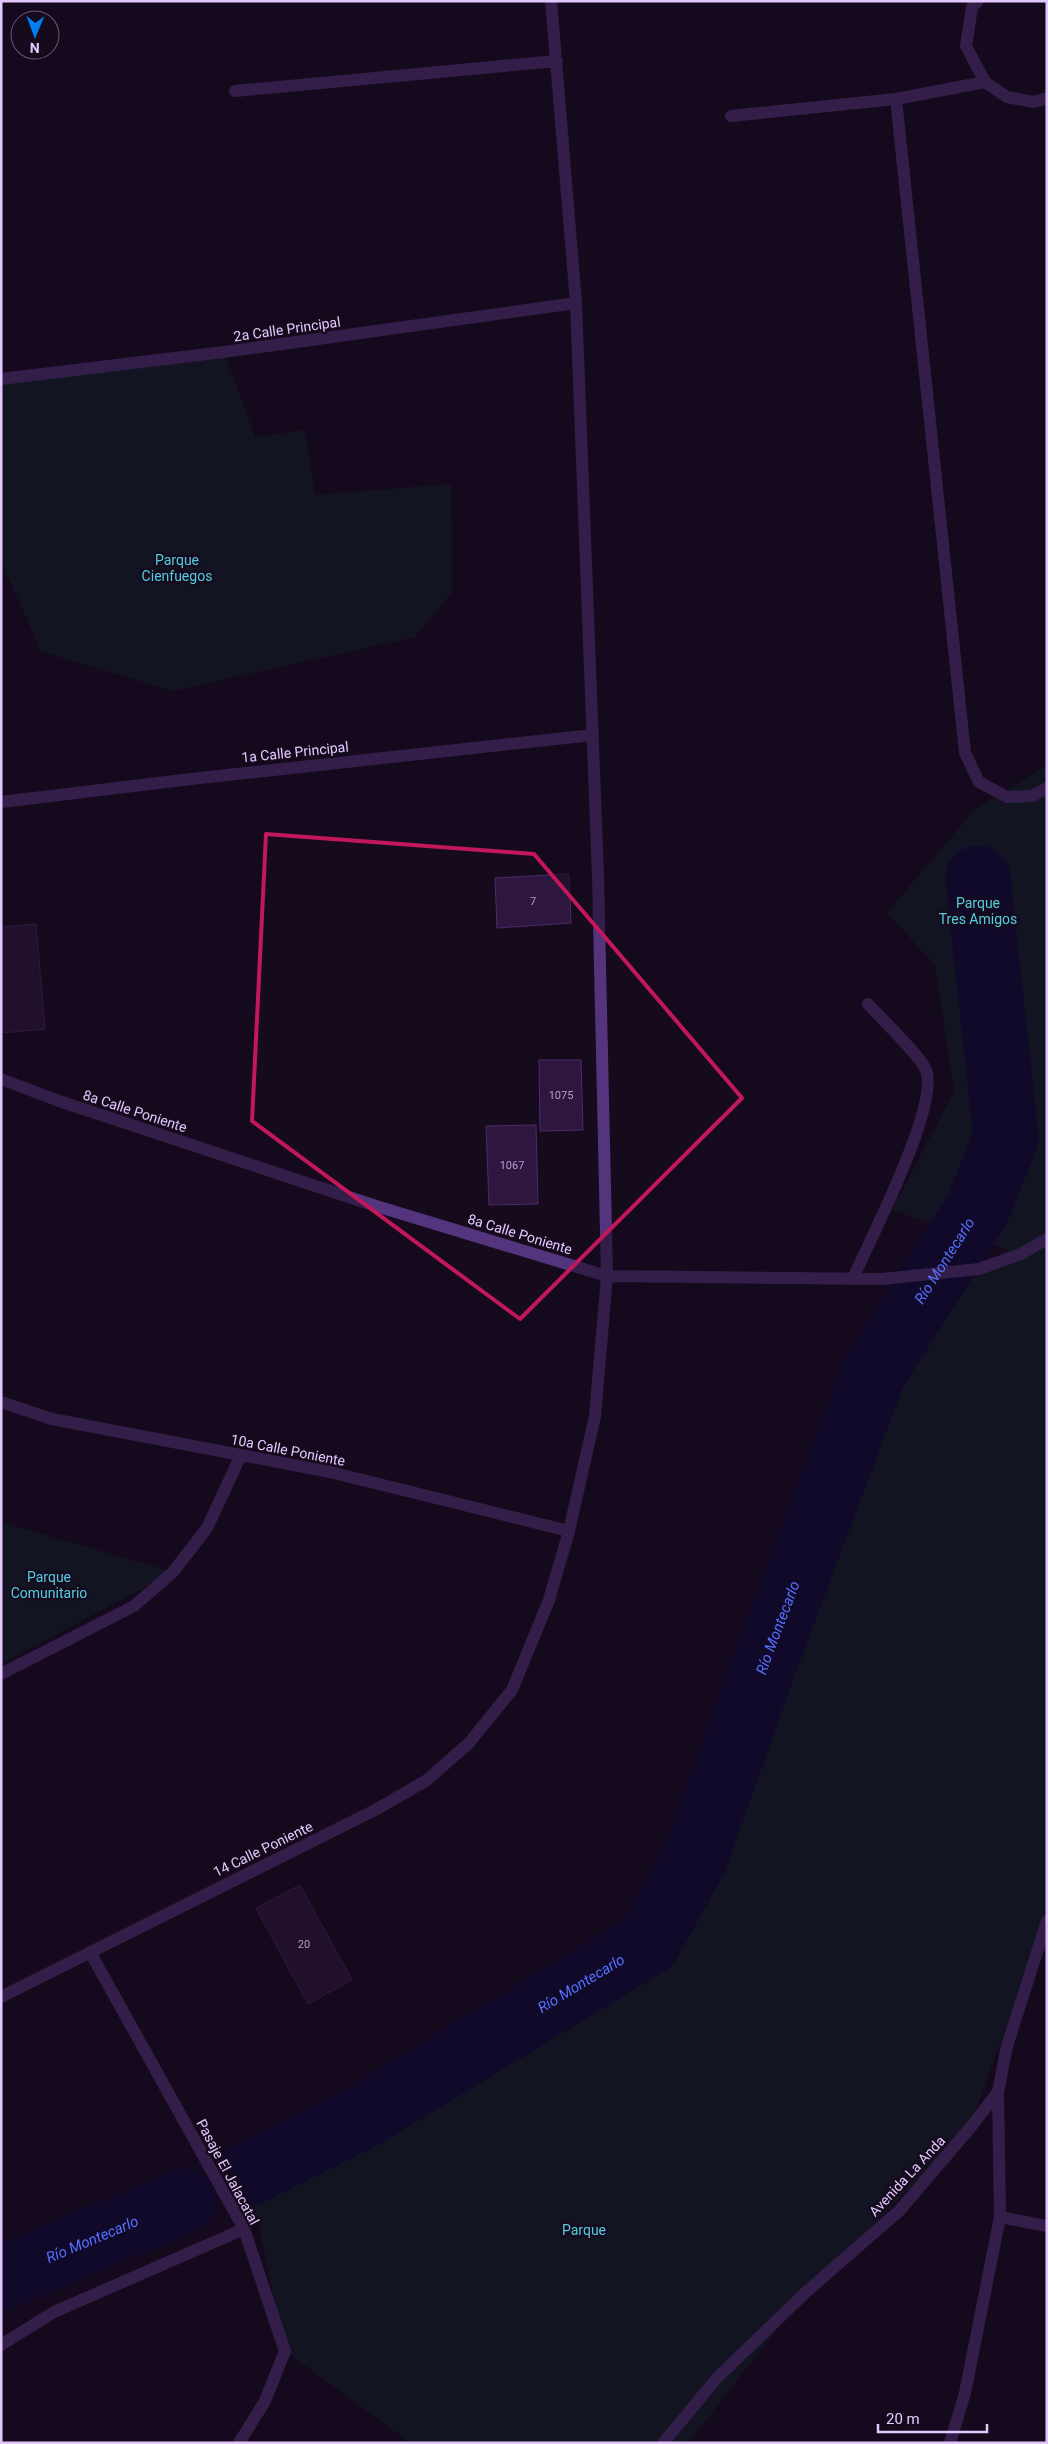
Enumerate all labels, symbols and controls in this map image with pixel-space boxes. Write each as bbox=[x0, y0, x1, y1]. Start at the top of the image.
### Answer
north arrow bbox=[10, 10, 60, 60]
text: N bbox=[30, 40, 40, 56]
street label: 2a Calle Principal bbox=[233, 314, 341, 344]
park label: Parque Cienfuegos bbox=[142, 552, 212, 584]
street label: 1a Calle Principal bbox=[241, 738, 349, 766]
house number: 7 bbox=[530, 895, 536, 908]
park label: Parque Tres Amigos bbox=[939, 895, 1017, 927]
street label: 8a Calle Poniente bbox=[81, 1087, 189, 1135]
house number: 1075 bbox=[549, 1089, 573, 1102]
house number: 1067 bbox=[500, 1159, 524, 1172]
street label: 8a Calle Poniente bbox=[466, 1210, 574, 1258]
water label: Río Montecarlo bbox=[911, 1215, 979, 1307]
street label: 10a Calle Poniente bbox=[229, 1431, 347, 1469]
park label: Parque Comunitario bbox=[11, 1569, 87, 1601]
water label: Río Montecarlo bbox=[752, 1579, 804, 1677]
street label: 14 Calle Poniente bbox=[211, 1818, 315, 1880]
house number: 20 bbox=[298, 1938, 310, 1951]
water label: Río Montecarlo bbox=[534, 1950, 628, 2017]
street label: Pasaje El Jalacatal bbox=[193, 2117, 263, 2227]
street label: Avenida La Anda bbox=[866, 2133, 948, 2219]
water label: Río Montecarlo bbox=[43, 2212, 141, 2267]
park label: Parque bbox=[562, 2222, 606, 2238]
scale bar bbox=[878, 2402, 987, 2434]
text: 20 m bbox=[886, 2410, 920, 2428]

